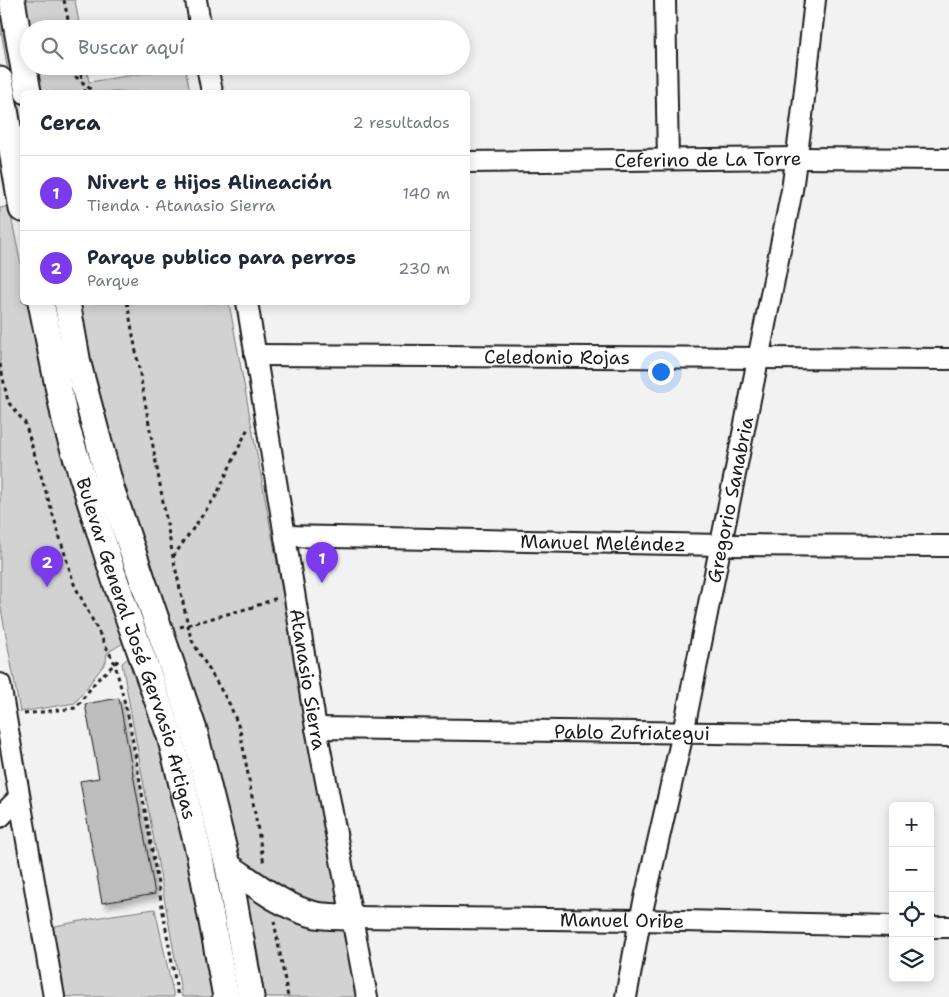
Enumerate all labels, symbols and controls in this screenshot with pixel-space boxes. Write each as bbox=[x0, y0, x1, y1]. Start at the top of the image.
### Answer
search box bbox=[20, 20, 470, 75]
icon: search bbox=[38, 34, 66, 62]
text: Buscar aquí bbox=[78, 35, 184, 60]
text: Cerca bbox=[40, 109, 101, 137]
text: 2 resultados bbox=[352, 112, 450, 133]
street label: Ceferino de La Torre bbox=[614, 146, 802, 173]
text: Nivert e Hijos Alineación bbox=[87, 170, 332, 195]
text: 1 bbox=[52, 183, 60, 204]
text: 140 m bbox=[403, 183, 450, 204]
text: Tienda · Atanasio Sierra bbox=[87, 195, 275, 216]
text: Parque publico para perros bbox=[87, 245, 356, 270]
text: 2 bbox=[50, 258, 62, 279]
text: 230 m bbox=[398, 258, 450, 279]
text: Parque bbox=[87, 270, 139, 291]
street label: Celedonio Rojas bbox=[484, 344, 630, 370]
your location bbox=[648, 359, 674, 385]
street label: Gregorio Sanabria bbox=[701, 415, 759, 585]
street label: Bulevar General José Gervasio Artigas bbox=[70, 474, 202, 822]
street label: Manuel Meléndez bbox=[520, 529, 686, 557]
pin: 1 bbox=[306, 542, 338, 583]
pin: 2 bbox=[31, 546, 63, 587]
street label: Atanasio Sierra bbox=[284, 607, 332, 752]
street label: Pablo Zufriategui bbox=[554, 719, 710, 746]
map controls bbox=[889, 802, 934, 982]
button: + bbox=[889, 802, 934, 847]
button: − bbox=[889, 847, 934, 892]
button: locate bbox=[889, 892, 934, 937]
street label: Manuel Oribe bbox=[560, 907, 684, 934]
button: layers bbox=[889, 937, 934, 982]

